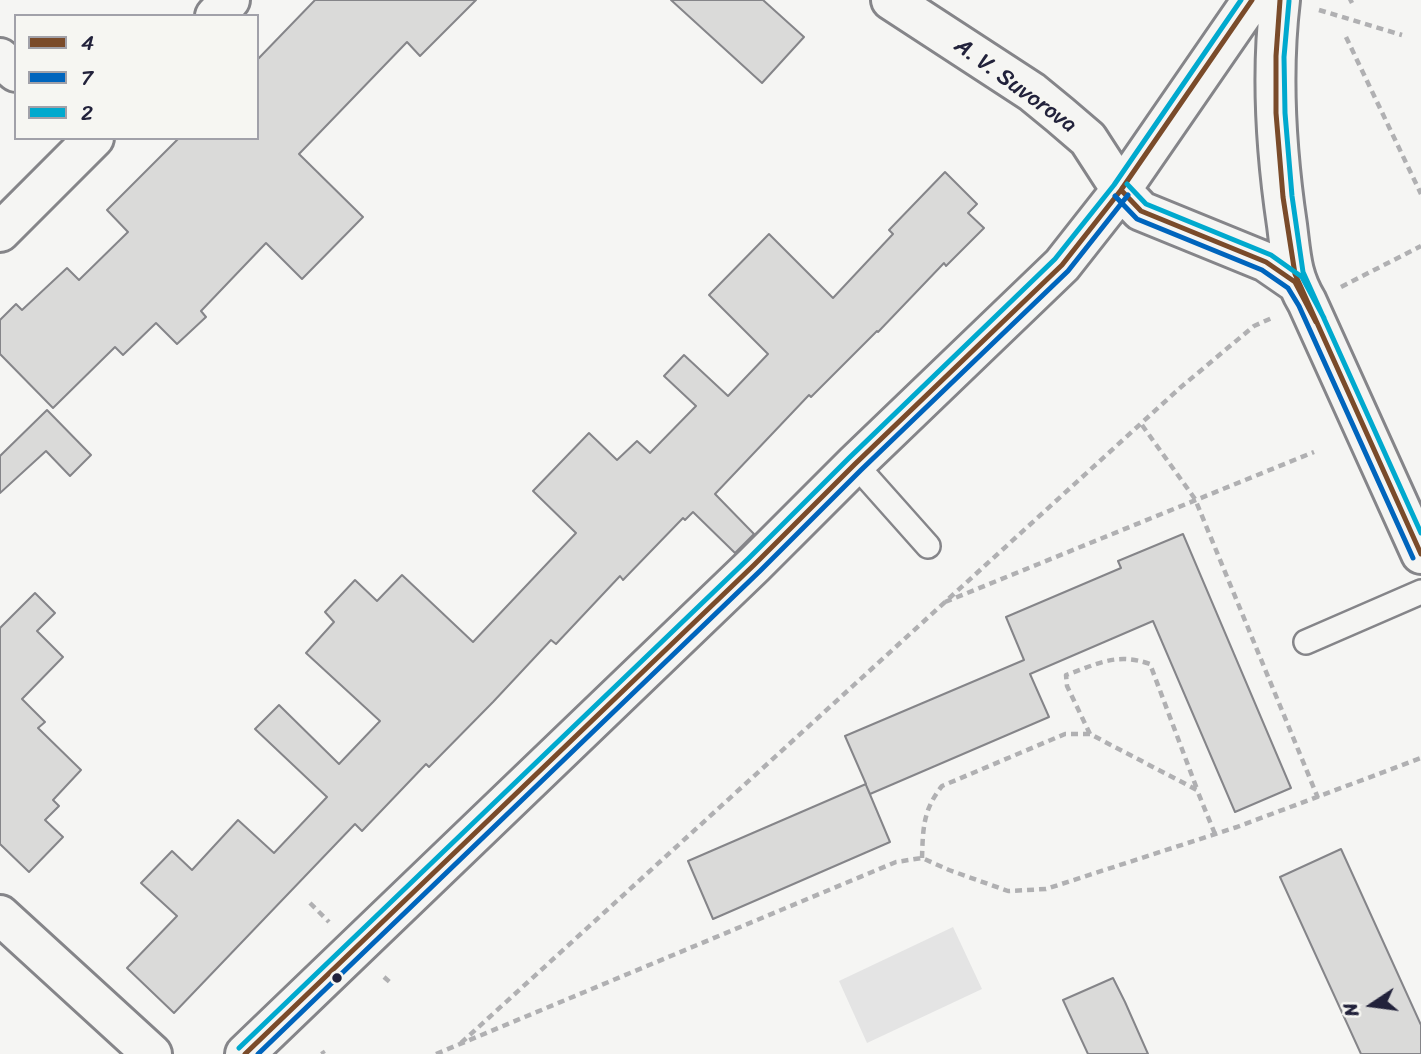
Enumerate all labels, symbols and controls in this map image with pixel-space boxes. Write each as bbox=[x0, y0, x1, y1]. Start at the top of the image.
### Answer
legend bbox=[14, 14, 259, 140]
text: 4 bbox=[81, 24, 94, 62]
street label: A. V. Suvorova bbox=[948, 32, 1082, 140]
text: 7 bbox=[81, 59, 93, 97]
text: 2 bbox=[81, 94, 93, 132]
north arrow bbox=[1337, 970, 1407, 1040]
unlabelled marker bbox=[330, 971, 344, 985]
text: N bbox=[1333, 1000, 1369, 1020]

